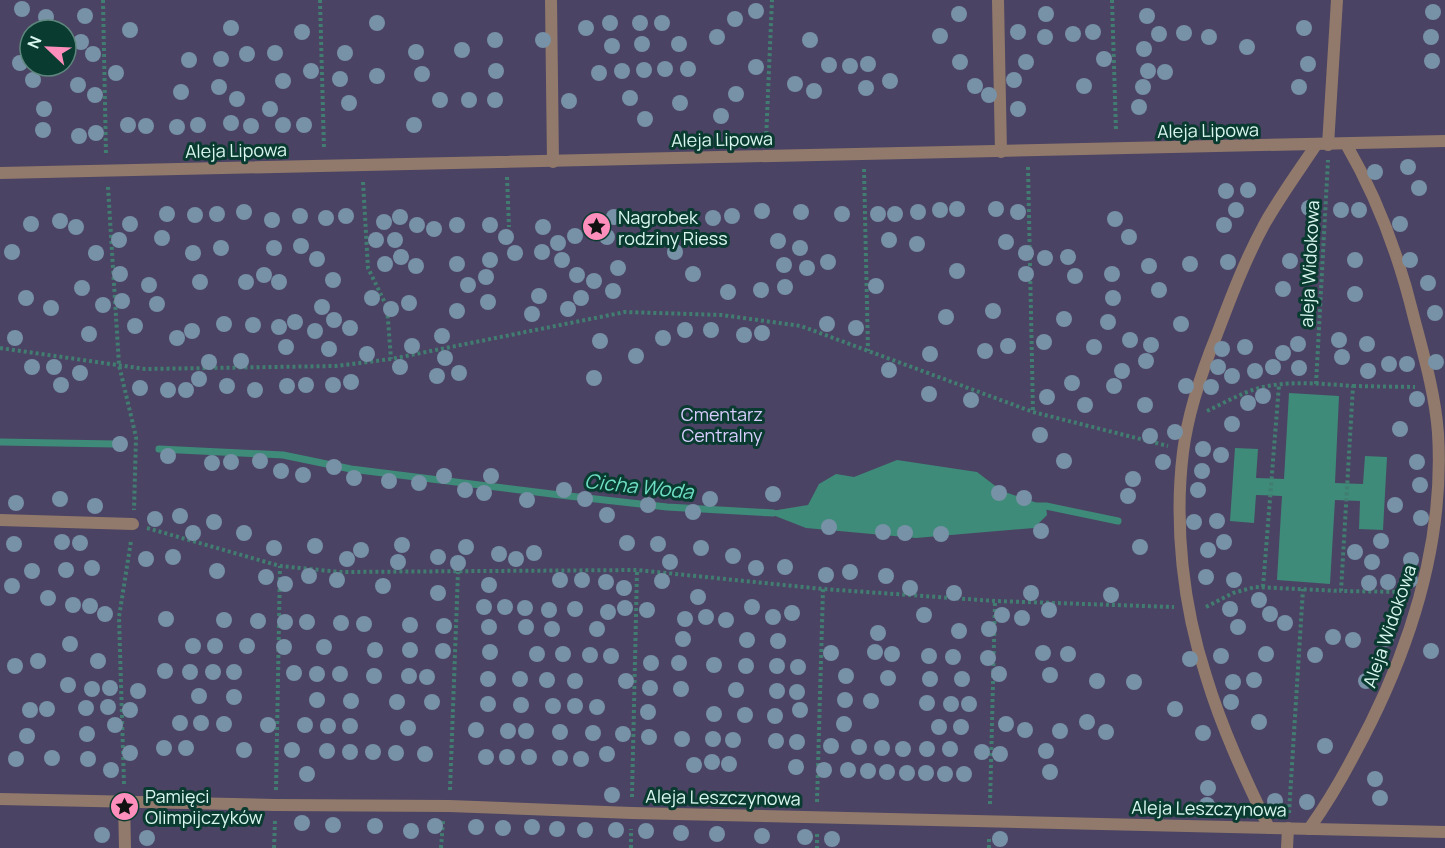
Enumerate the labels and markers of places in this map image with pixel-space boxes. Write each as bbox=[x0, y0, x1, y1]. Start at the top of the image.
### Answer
place label: Nagrobek rodziny Riess bbox=[618, 205, 728, 250]
place icon: Nagrobek rodziny Riess bbox=[581, 211, 613, 243]
place label: Pamięci Olimpijczyków bbox=[145, 784, 263, 829]
place icon: Pamięci Olimpijczyków bbox=[108, 790, 140, 822]

